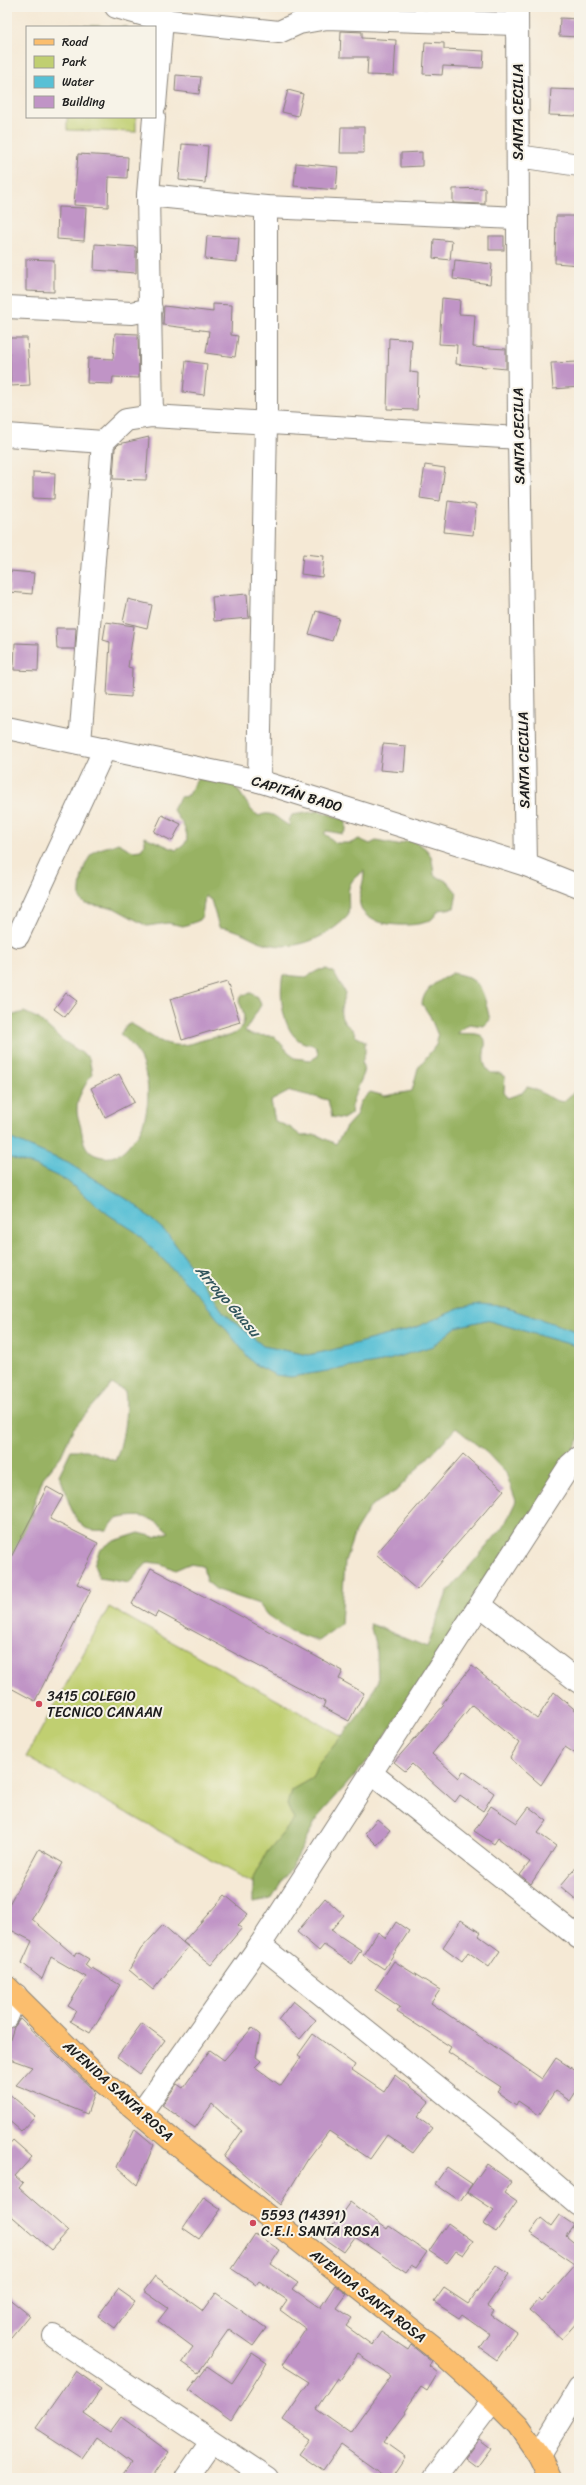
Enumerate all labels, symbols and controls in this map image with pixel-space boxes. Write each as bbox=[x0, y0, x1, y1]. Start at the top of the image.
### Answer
legend bbox=[26, 26, 156, 118]
text: Road bbox=[62, 31, 89, 53]
text: Park bbox=[62, 51, 87, 73]
street label: SANTA CECILIA bbox=[506, 64, 531, 160]
text: Water bbox=[62, 71, 95, 93]
text: Building bbox=[62, 91, 105, 113]
street label: SANTA CECILIA bbox=[506, 388, 532, 484]
street label: SANTA CECILIA bbox=[511, 712, 537, 808]
street label: CAPITÁN BADO bbox=[249, 768, 345, 820]
water label: Arroyo Guasu bbox=[188, 1258, 268, 1345]
place label: 3415 COLEGIO TECNICO CANAAN bbox=[47, 1684, 163, 1725]
marker: 3415 COLEGIO TECNICO CANAAN bbox=[34, 1699, 44, 1709]
street label: AVENIDA SANTA ROSA bbox=[56, 2034, 179, 2148]
place label: 5593 (14391) C.E.I. SANTA ROSA bbox=[261, 2203, 379, 2244]
marker: 5593 (14391) C.E.I. SANTA ROSA bbox=[248, 2218, 258, 2228]
street label: AVENIDA SANTA ROSA bbox=[304, 2242, 432, 2350]

